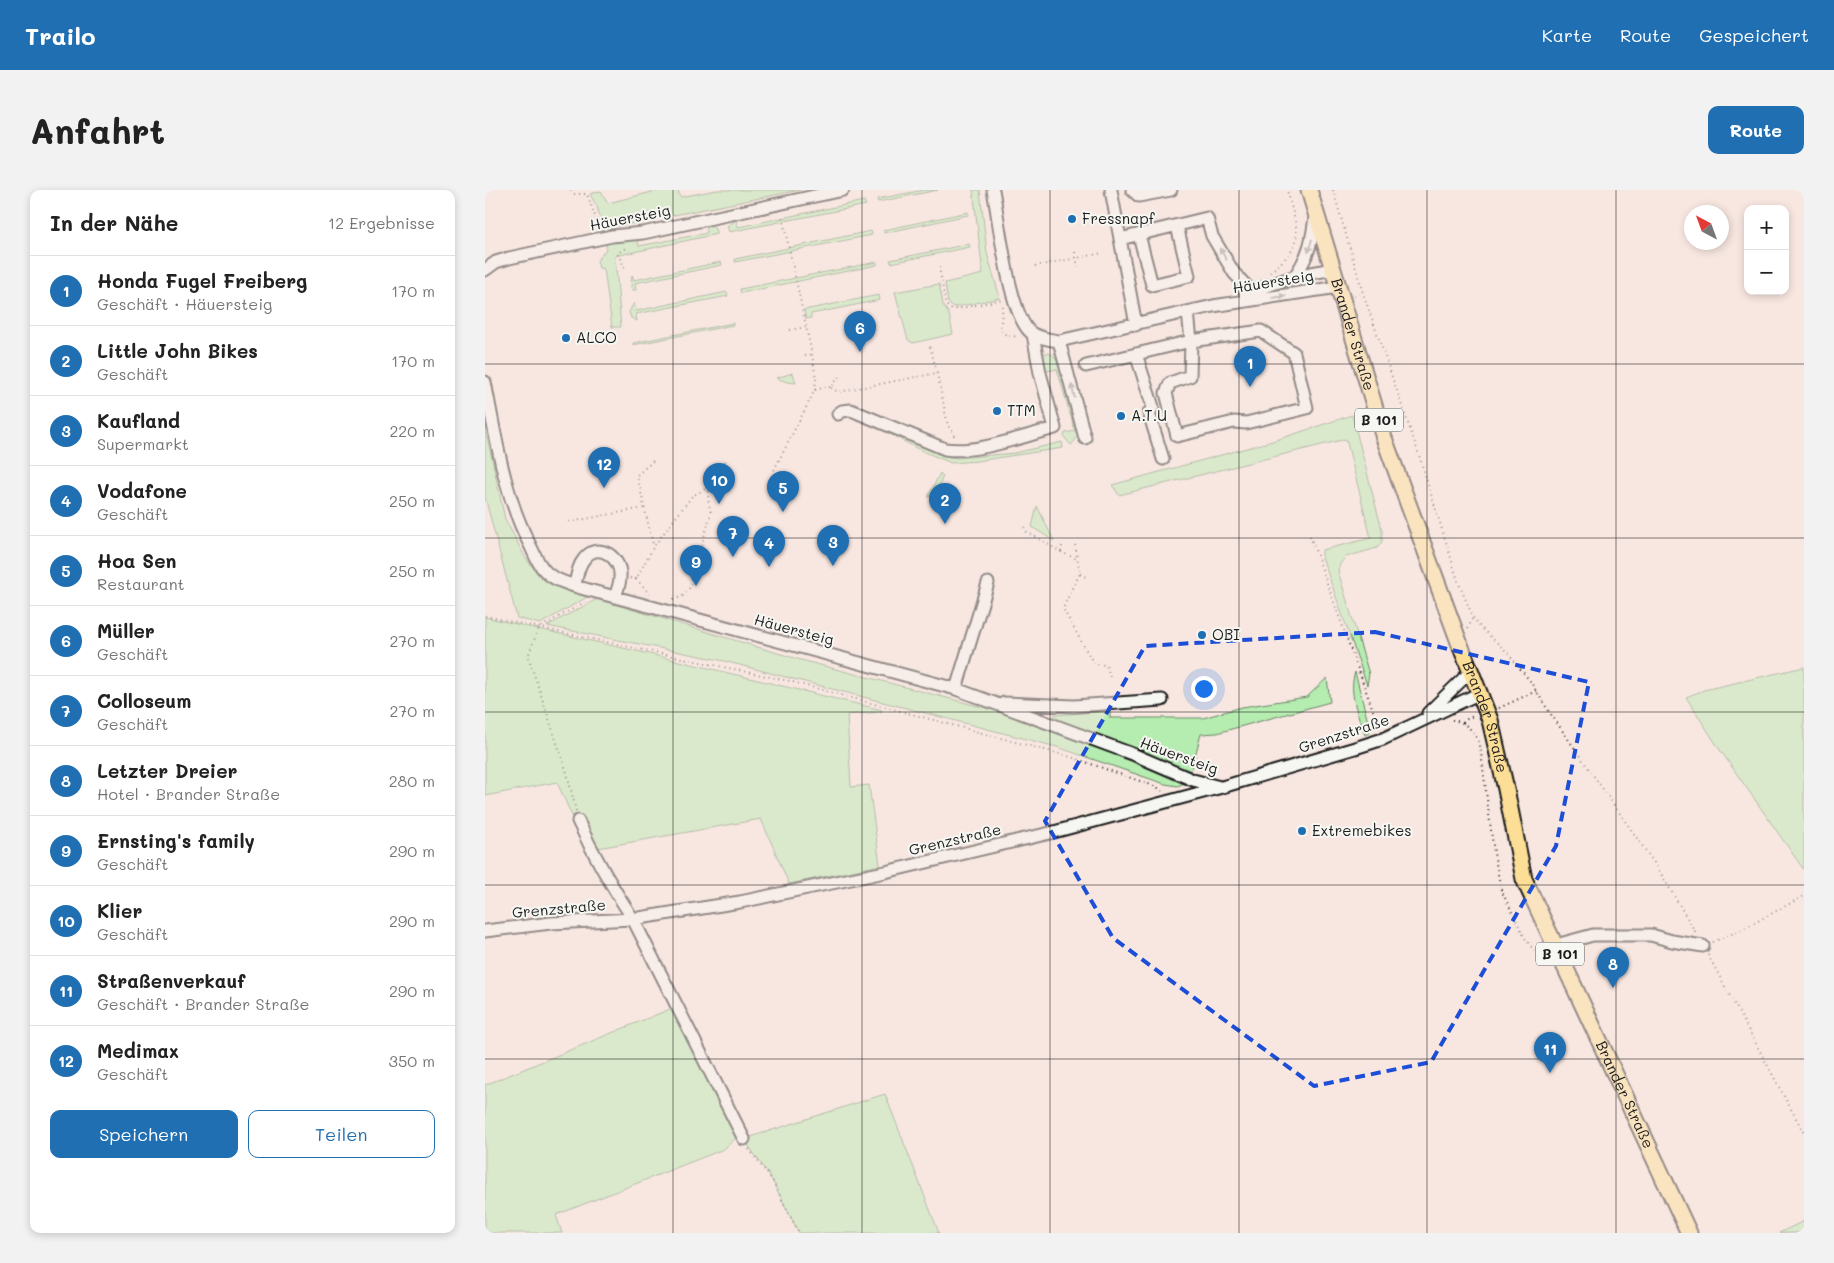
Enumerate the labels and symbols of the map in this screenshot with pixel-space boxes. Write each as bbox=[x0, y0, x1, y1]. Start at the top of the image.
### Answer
street label: Häuersteig bbox=[588, 199, 672, 235]
north arrow bbox=[1684, 205, 1729, 250]
place label: Fressnapf bbox=[1082, 208, 1156, 228]
marker: Fressnapf bbox=[1066, 213, 1078, 225]
one-way arrow bbox=[1306, 239, 1314, 254]
one-way arrow bbox=[1218, 247, 1227, 260]
street label: Häuersteig bbox=[1231, 265, 1315, 297]
street label: Brander Straße bbox=[1327, 276, 1380, 393]
one-way arrow bbox=[1271, 292, 1287, 300]
pin: 6 bbox=[844, 311, 876, 352]
place label: ALCO bbox=[576, 327, 617, 347]
marker: ALCO bbox=[560, 332, 572, 344]
pin: 1 bbox=[1234, 346, 1266, 387]
one-way arrow bbox=[1068, 383, 1076, 398]
place label: TTM bbox=[1007, 400, 1036, 420]
marker: TTM bbox=[991, 405, 1003, 417]
place label: A.T.U bbox=[1131, 405, 1167, 425]
road number: B 101 bbox=[1355, 408, 1403, 432]
marker: A.T.U bbox=[1115, 410, 1127, 422]
pin: 12 bbox=[588, 447, 620, 488]
pin: 10 bbox=[703, 463, 735, 504]
pin: 5 bbox=[767, 471, 799, 512]
pin: 2 bbox=[929, 483, 961, 524]
pin: 7 bbox=[717, 516, 749, 557]
pin: 3 bbox=[817, 525, 849, 566]
pin: 4 bbox=[753, 526, 785, 567]
pin: 9 bbox=[680, 545, 712, 586]
street label: Häuersteig bbox=[752, 609, 837, 649]
place label: OBI bbox=[1212, 624, 1240, 644]
marker: OBI bbox=[1196, 629, 1208, 641]
street label: Brander Straße bbox=[1459, 658, 1513, 774]
your location bbox=[1191, 676, 1217, 702]
street label: Grenzstraße bbox=[1296, 709, 1392, 757]
street label: Häuersteig bbox=[1138, 732, 1221, 779]
street label: Grenzstraße bbox=[907, 819, 1003, 859]
place label: Extremebikes bbox=[1312, 820, 1412, 840]
marker: Extremebikes bbox=[1296, 825, 1308, 837]
street label: Grenzstraße bbox=[511, 894, 607, 922]
road number: B 101 bbox=[1536, 942, 1584, 966]
pin: 8 bbox=[1597, 947, 1629, 988]
pin: 11 bbox=[1534, 1032, 1566, 1073]
street label: Brander Straße bbox=[1592, 1037, 1659, 1151]

